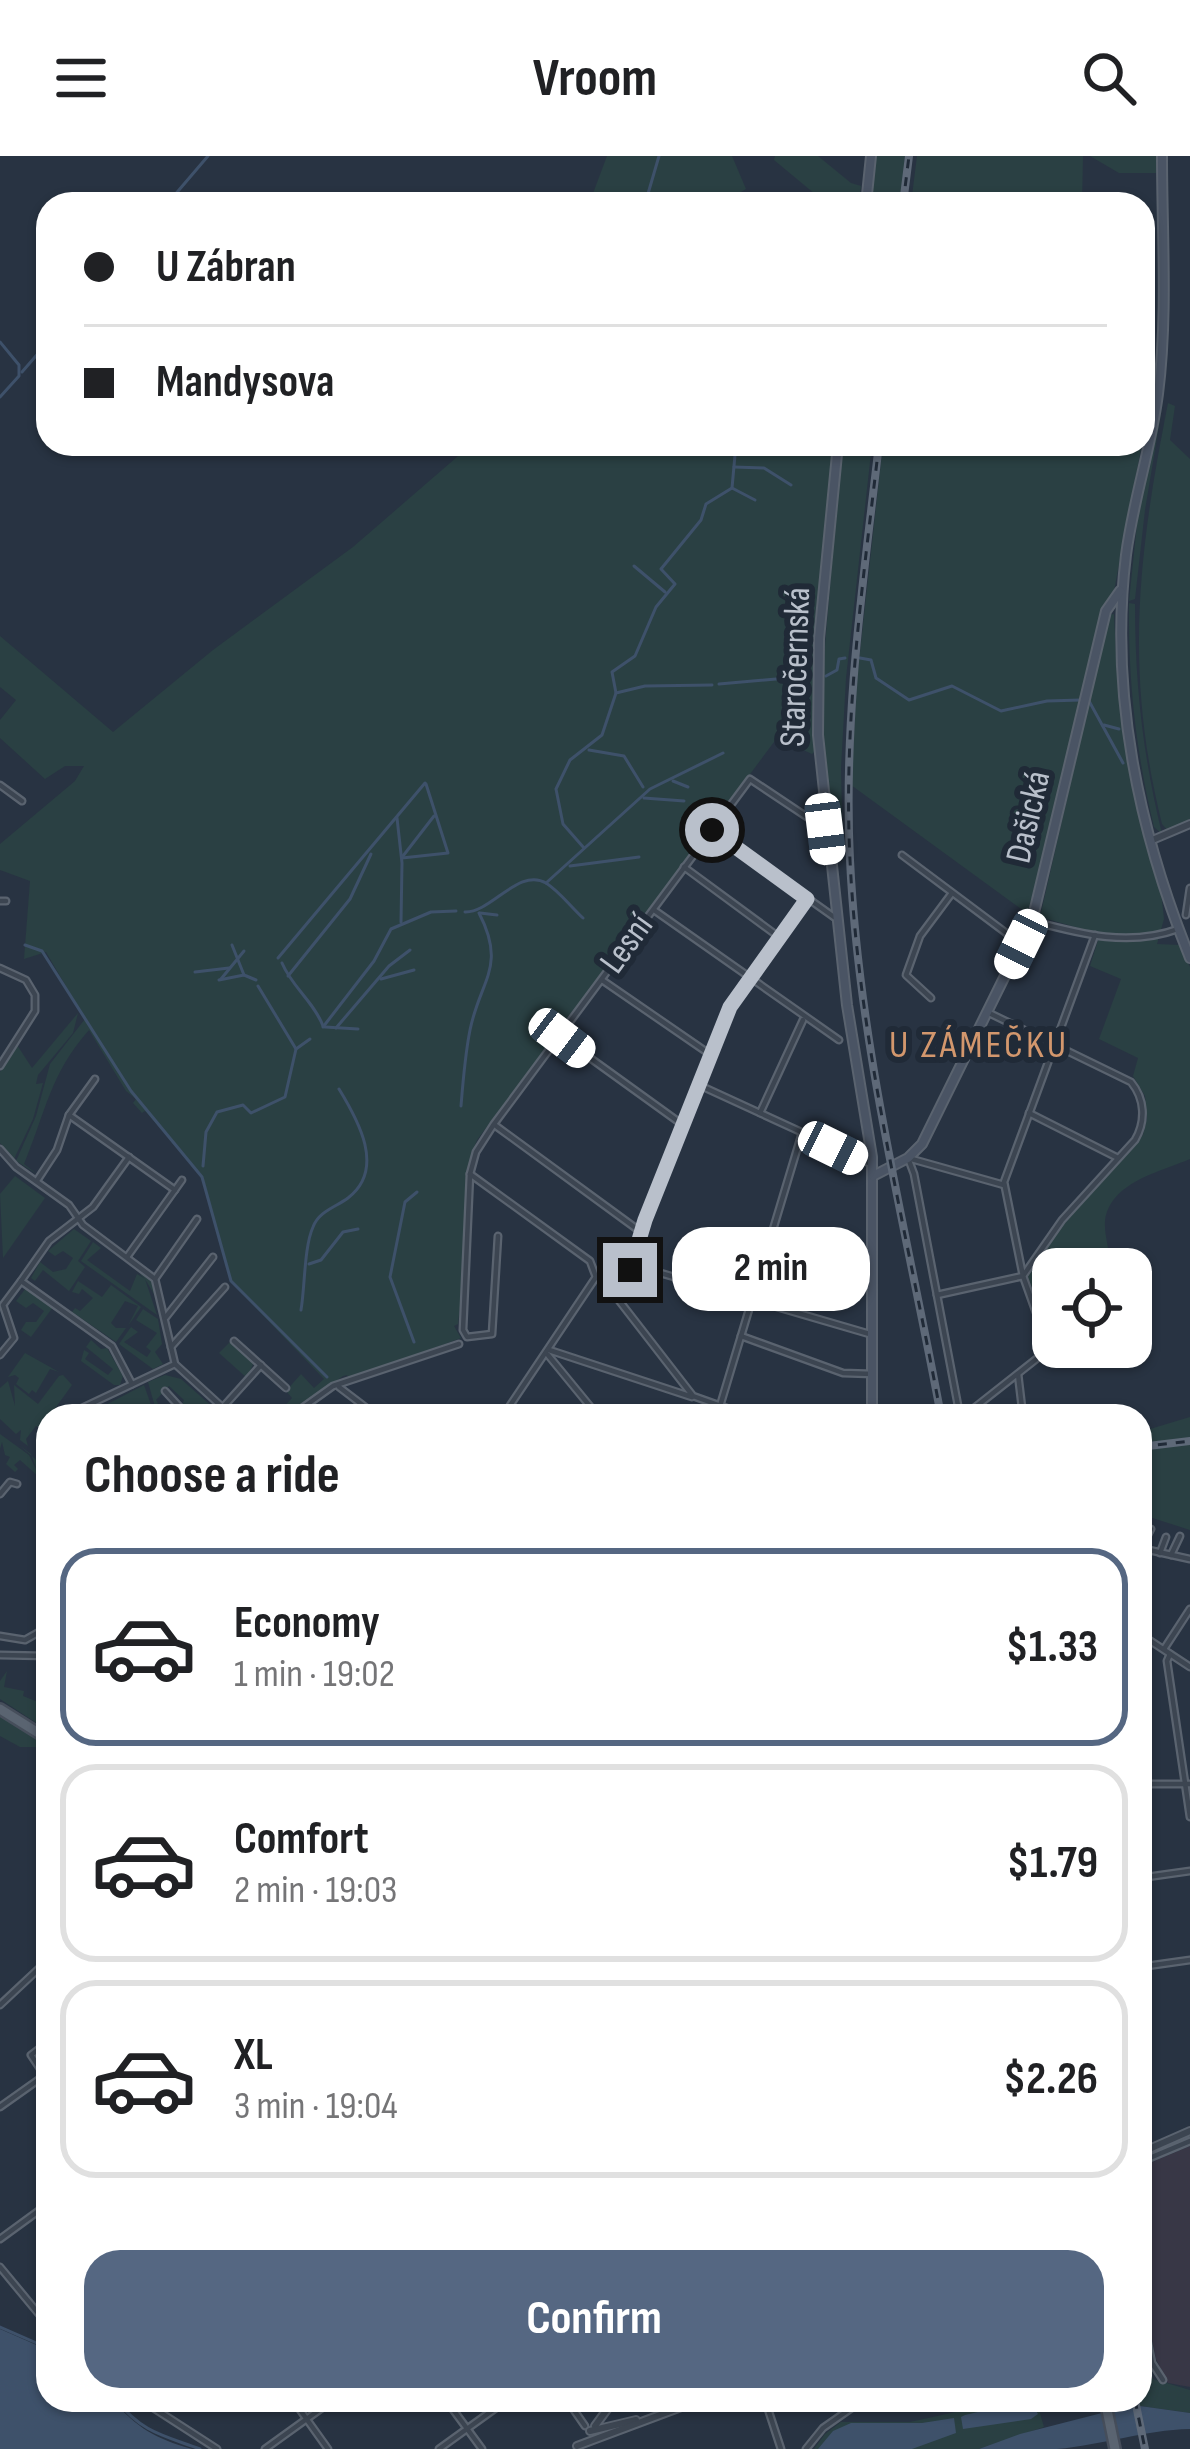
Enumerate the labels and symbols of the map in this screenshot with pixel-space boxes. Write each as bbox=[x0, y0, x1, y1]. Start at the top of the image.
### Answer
street label: Staročernská bbox=[772, 586, 820, 748]
street label: Dašická bbox=[998, 767, 1060, 867]
car bbox=[803, 791, 847, 867]
route start bbox=[685, 803, 739, 857]
car bbox=[989, 904, 1053, 984]
street label: Lesní bbox=[591, 906, 663, 982]
car bbox=[522, 1002, 602, 1074]
district label: U ZÁMEČKU bbox=[889, 1022, 1069, 1069]
car bbox=[793, 1116, 873, 1180]
callout: 2 min bbox=[672, 1228, 870, 1312]
route end bbox=[603, 1243, 657, 1297]

